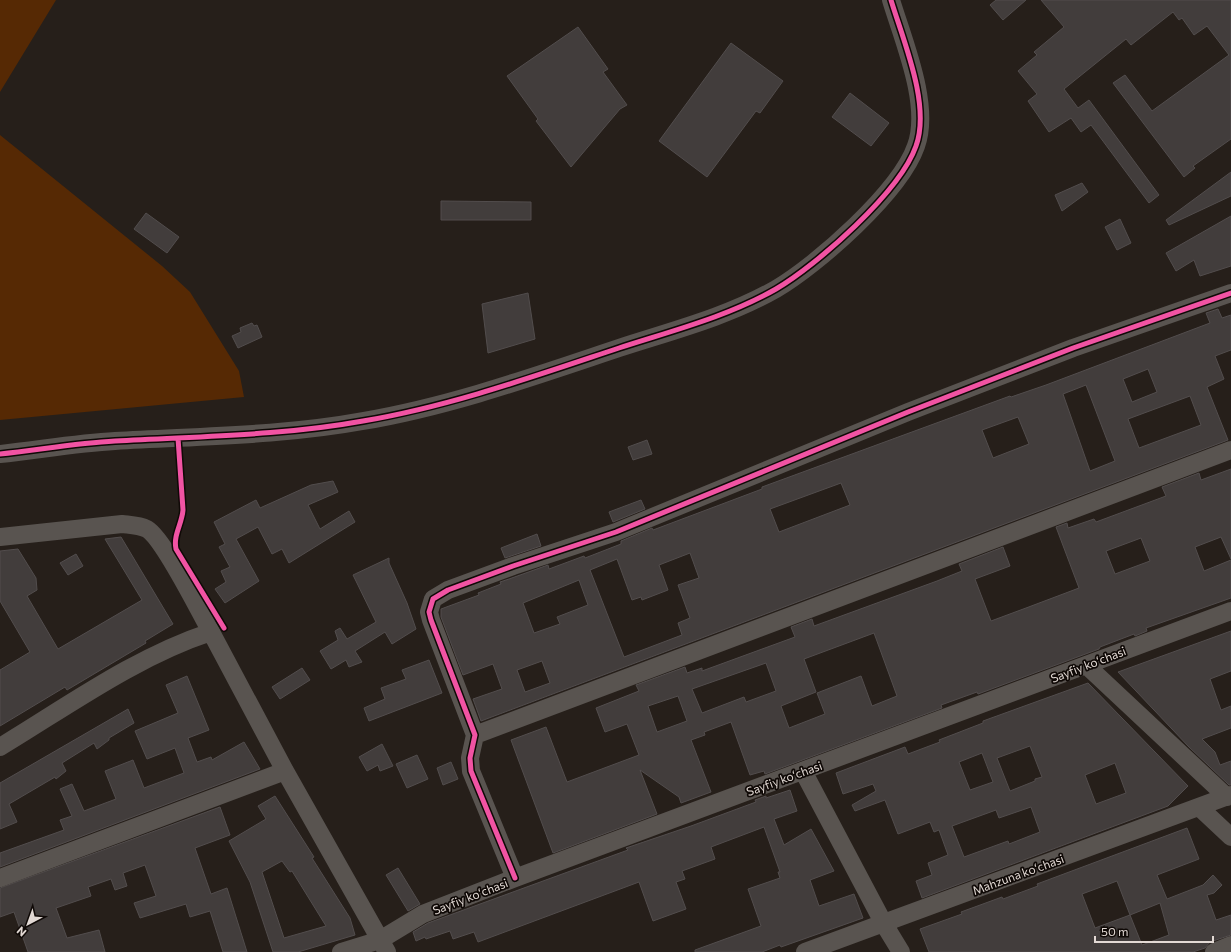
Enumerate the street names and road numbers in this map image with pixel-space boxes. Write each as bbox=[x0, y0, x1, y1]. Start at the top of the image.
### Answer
street label: Sayfiy koʻchasi bbox=[1048, 643, 1128, 685]
street label: Sayfiy koʻchasi bbox=[744, 758, 824, 798]
street label: Mahzuna koʻchasi bbox=[970, 851, 1066, 897]
street label: Sayfiy koʻchasi bbox=[430, 875, 510, 917]

